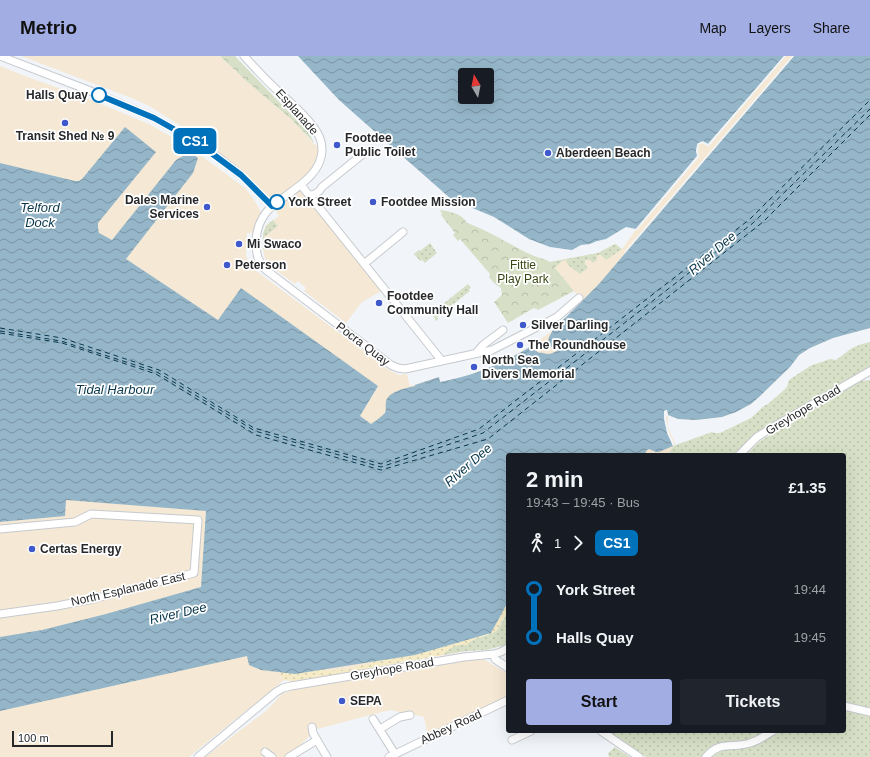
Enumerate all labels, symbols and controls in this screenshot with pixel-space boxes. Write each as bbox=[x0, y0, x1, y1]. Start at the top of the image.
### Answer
text: Metrio bbox=[20, 17, 77, 38]
text: Map bbox=[699, 20, 727, 36]
text: Layers bbox=[749, 20, 791, 36]
text: Share bbox=[813, 20, 850, 36]
north arrow bbox=[458, 68, 494, 104]
map controls bbox=[458, 68, 494, 104]
street label: Esplanade bbox=[273, 86, 321, 138]
marker: Halls Quay bbox=[91, 87, 107, 103]
place label: Halls Quay bbox=[26, 88, 88, 102]
marker: Transit Shed № 9 bbox=[60, 118, 70, 128]
line badge: CS1 bbox=[172, 128, 218, 154]
place label: Transit Shed № 9 bbox=[16, 129, 115, 143]
place label: Footdee Public Toilet bbox=[345, 131, 415, 159]
text: CS1 bbox=[181, 133, 209, 149]
marker: Footdee Public Toilet bbox=[332, 140, 342, 150]
place label: Aberdeen Beach bbox=[556, 146, 651, 160]
marker: Aberdeen Beach bbox=[543, 148, 553, 158]
place label: Dales Marine Services bbox=[125, 193, 199, 221]
marker: York Street bbox=[269, 194, 285, 210]
place label: York Street bbox=[288, 195, 351, 209]
place label: Footdee Mission bbox=[381, 195, 476, 209]
marker: Footdee Mission bbox=[368, 197, 378, 207]
water label: Telford Dock bbox=[20, 200, 60, 230]
marker: Dales Marine Services bbox=[202, 202, 212, 212]
water label: River Dee bbox=[685, 228, 739, 278]
place label: Mi Swaco bbox=[247, 237, 302, 251]
marker: Mi Swaco bbox=[234, 239, 244, 249]
place label: Peterson bbox=[235, 258, 286, 272]
park label: Fittie Play Park bbox=[497, 258, 550, 286]
marker: Peterson bbox=[222, 260, 232, 270]
place label: Footdee Community Hall bbox=[387, 289, 478, 317]
marker: Footdee Community Hall bbox=[374, 298, 384, 308]
place label: Silver Darling bbox=[531, 318, 608, 332]
street label: Pocra Quay bbox=[333, 319, 393, 369]
marker: Silver Darling bbox=[518, 320, 528, 330]
place label: The Roundhouse bbox=[528, 338, 626, 352]
marker: The Roundhouse bbox=[515, 340, 525, 350]
place label: North Sea Divers Memorial bbox=[482, 353, 575, 381]
marker: North Sea Divers Memorial bbox=[469, 362, 479, 372]
water label: Tidal Harbour bbox=[76, 382, 155, 397]
street label: Greyhope Road bbox=[763, 382, 843, 438]
water label: River Dee bbox=[441, 440, 495, 490]
text: 2 min bbox=[526, 467, 583, 492]
text: £1.35 bbox=[788, 479, 826, 496]
text: 19:43 – 19:45 · Bus bbox=[526, 495, 639, 510]
icon: walk bbox=[526, 532, 548, 554]
icon: forward bbox=[567, 532, 589, 554]
text: CS1 bbox=[603, 535, 630, 551]
text: 1 bbox=[554, 536, 561, 551]
place label: Certas Energy bbox=[40, 542, 122, 556]
marker: Certas Energy bbox=[27, 544, 37, 554]
street label: North Esplanade East bbox=[70, 569, 187, 609]
text: York Street bbox=[556, 581, 635, 598]
text: 19:44 bbox=[793, 582, 826, 597]
water label: River Dee bbox=[148, 599, 208, 627]
text: Halls Quay bbox=[556, 629, 634, 646]
text: 19:45 bbox=[793, 630, 826, 645]
street label: Greyhope Road bbox=[349, 655, 435, 683]
button: Start bbox=[526, 679, 672, 725]
button: Tickets bbox=[680, 679, 826, 725]
place label: SEPA bbox=[350, 694, 382, 708]
marker: SEPA bbox=[337, 696, 347, 706]
street label: Abbey Road bbox=[418, 707, 484, 747]
scale bar bbox=[12, 729, 113, 748]
text: 100 m bbox=[18, 732, 49, 744]

